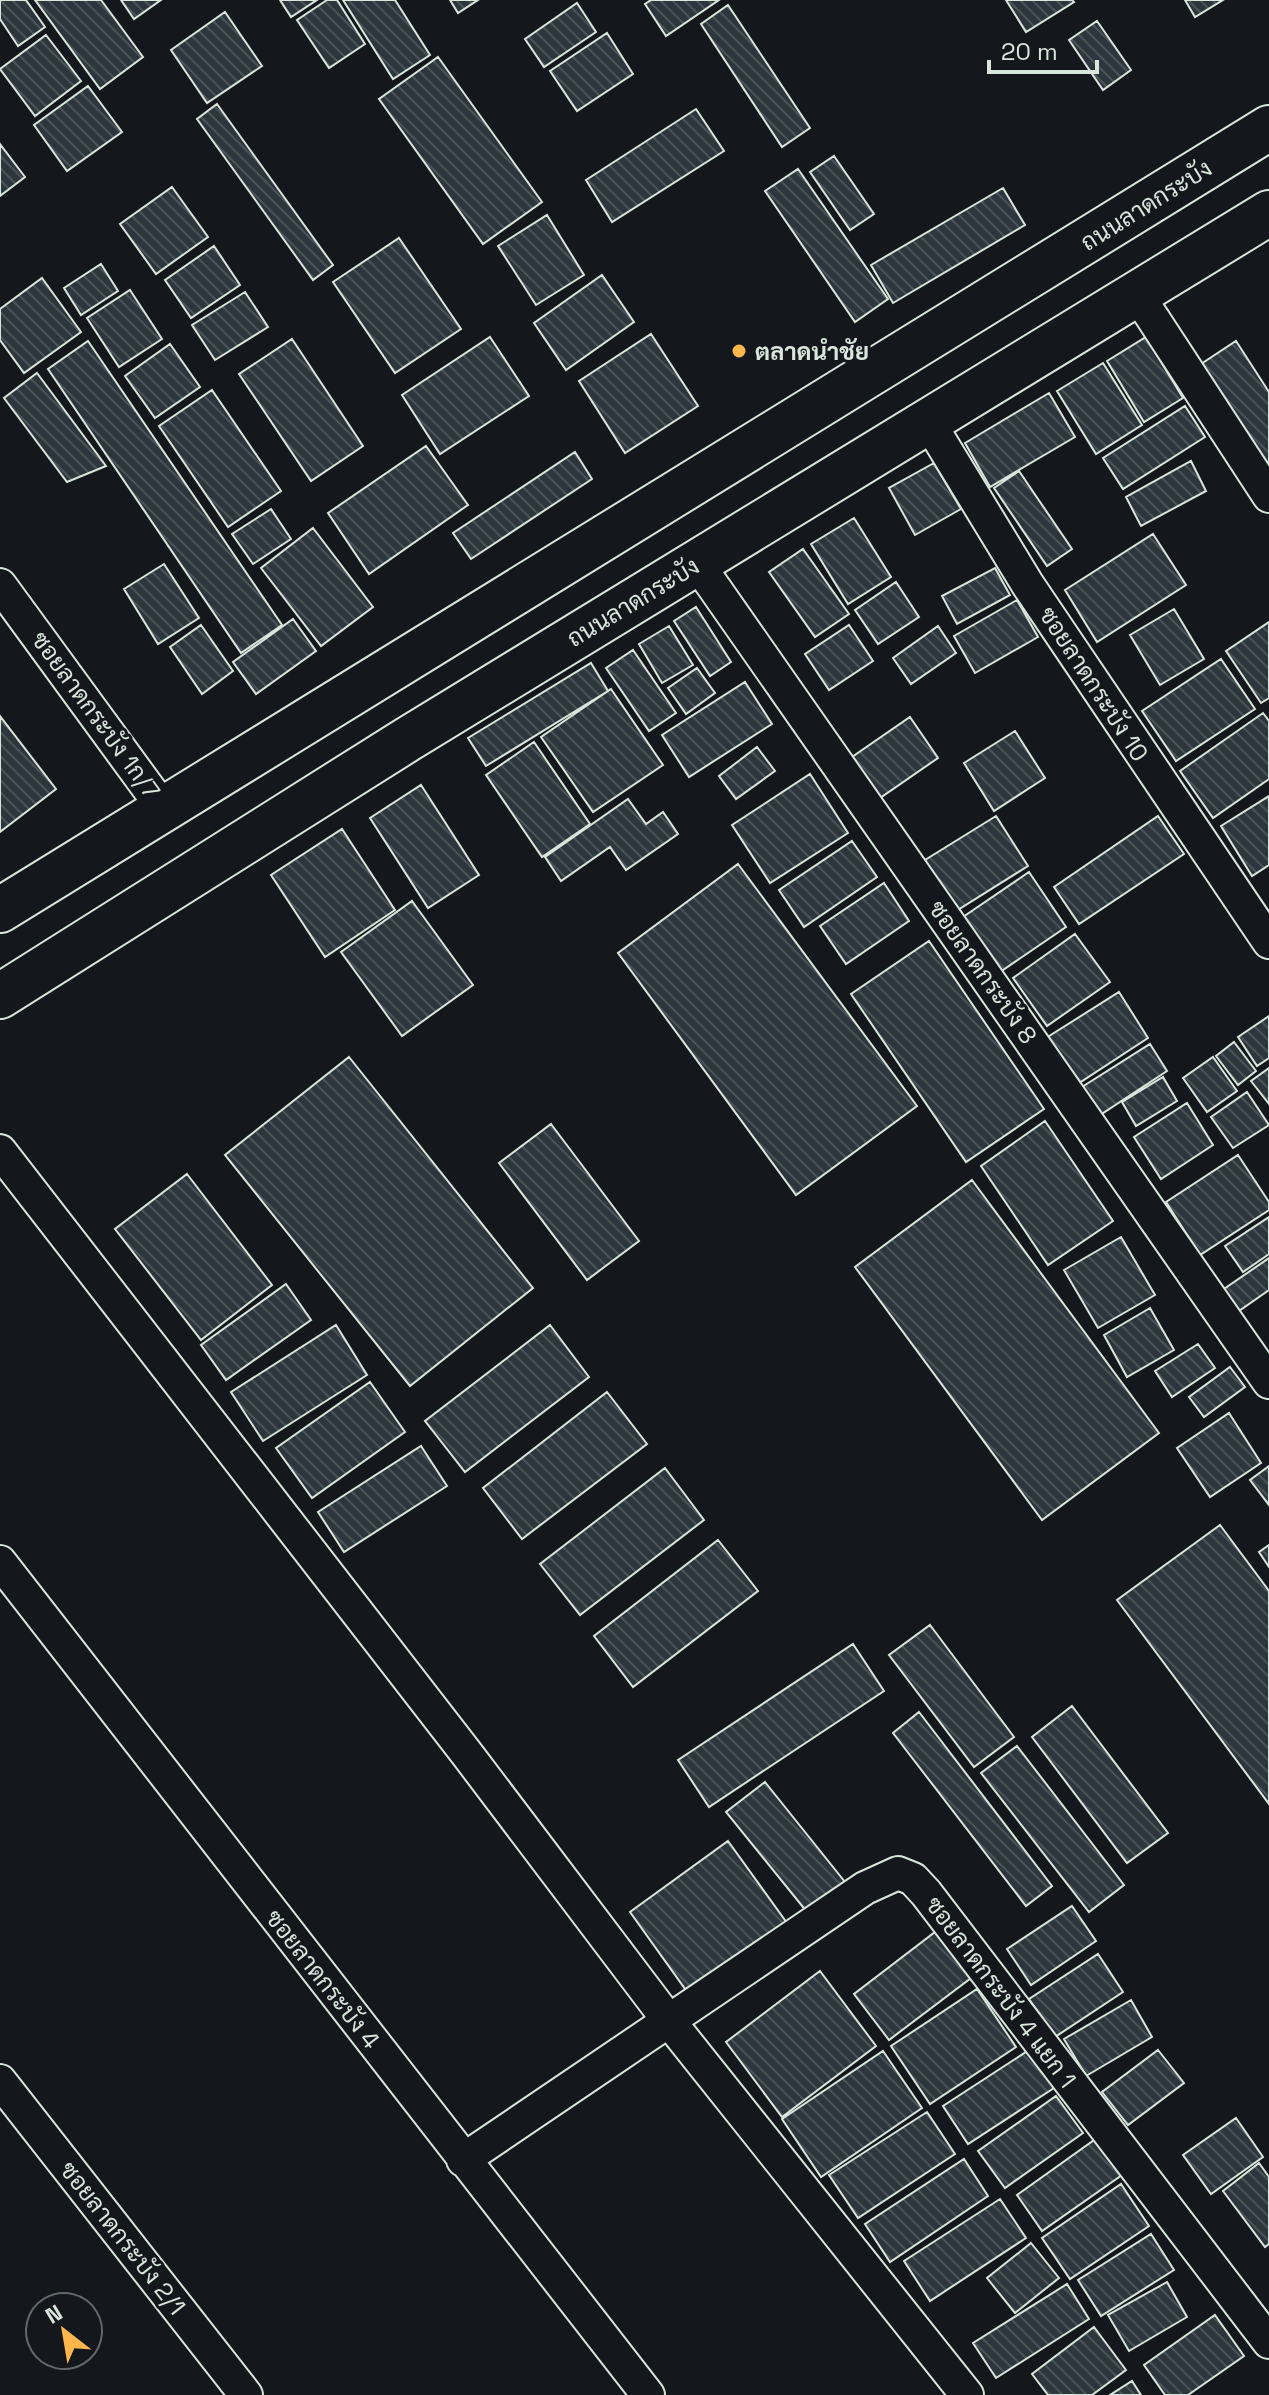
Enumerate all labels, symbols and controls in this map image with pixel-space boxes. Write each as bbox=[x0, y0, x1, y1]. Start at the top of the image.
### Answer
scale bar bbox=[989, 24, 1097, 74]
text: 20 m bbox=[1001, 36, 1058, 67]
street label: ถนนลาดกระบัง bbox=[1075, 152, 1217, 258]
place label: ตลาดนำชัย bbox=[755, 336, 869, 367]
marker: ตลาดนำชัย bbox=[730, 342, 748, 360]
street label: ถนนลาดกระบัง bbox=[561, 550, 705, 654]
street label: ซอยลาดกระบัง 10 bbox=[1032, 601, 1156, 767]
street label: ซอยลาดกระบัง 1ก/7 bbox=[25, 625, 167, 805]
street label: ซอยลาดกระบัง 8 bbox=[922, 894, 1044, 1050]
street label: ซอยลาดกระบัง 4 แยก 1 bbox=[919, 1890, 1083, 2094]
street label: ซอยลาดกระบัง 4 bbox=[259, 1903, 387, 2055]
street label: ซอยลาดกระบัง 2/1 bbox=[53, 2155, 193, 2321]
north arrow bbox=[24, 2291, 104, 2371]
text: N bbox=[40, 2298, 67, 2330]

